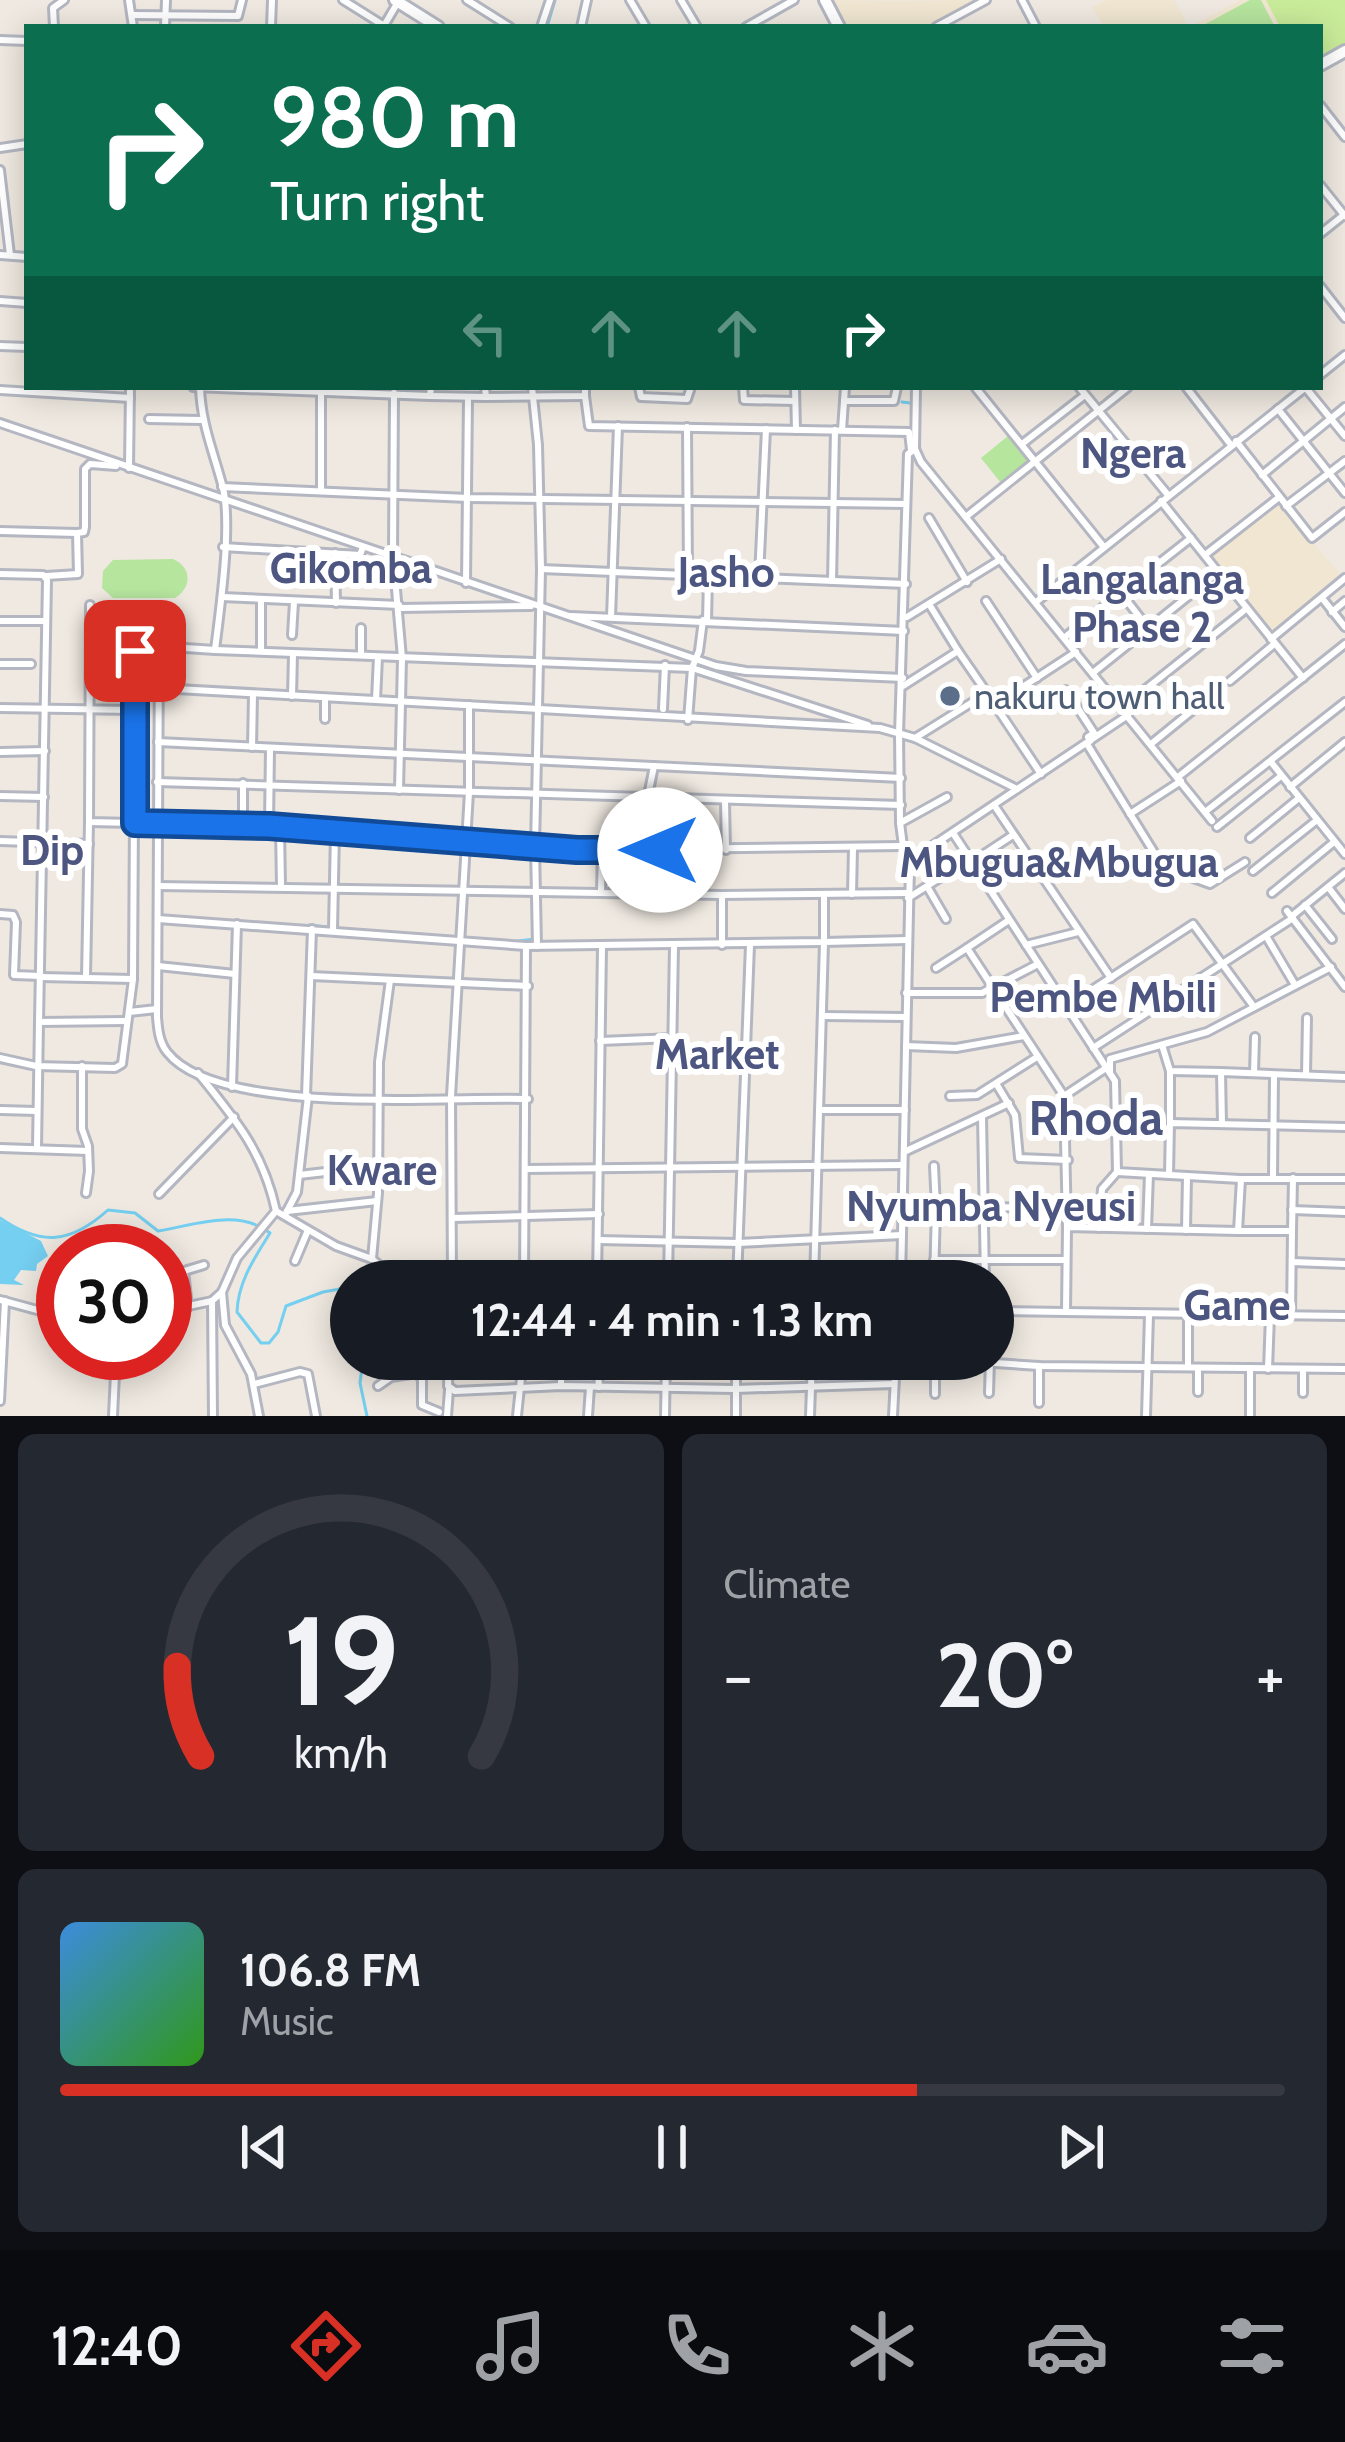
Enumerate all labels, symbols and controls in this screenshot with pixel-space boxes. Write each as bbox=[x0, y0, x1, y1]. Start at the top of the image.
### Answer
text: 980 m bbox=[270, 66, 519, 168]
icon: right bbox=[72, 72, 228, 228]
text: Turn right bbox=[270, 168, 484, 234]
icon: left bbox=[452, 300, 518, 366]
icon: ahead bbox=[578, 300, 644, 366]
icon: ahead bbox=[704, 300, 770, 366]
icon: right bbox=[830, 300, 896, 366]
district label: Ngera bbox=[1080, 427, 1186, 479]
district label: Gikomba bbox=[270, 542, 432, 594]
district label: Jasho bbox=[676, 546, 775, 598]
district label: Langalanga Phase 2 bbox=[1040, 553, 1244, 653]
pin bbox=[84, 600, 186, 702]
icon: arrive bbox=[102, 618, 168, 684]
place label: nakuru town hall bbox=[974, 674, 1225, 718]
marker: nakuru town hall bbox=[937, 683, 963, 709]
position arrow bbox=[597, 787, 723, 913]
district label: Dip bbox=[20, 824, 84, 876]
district label: Mbugua&Mbugua bbox=[899, 836, 1219, 888]
district label: Pembe Mbili bbox=[989, 971, 1217, 1023]
district label: Market bbox=[654, 1028, 780, 1080]
district label: Rhoda bbox=[1029, 1089, 1164, 1147]
district label: Kware bbox=[327, 1144, 437, 1196]
district label: Nyumba Nyeusi bbox=[846, 1180, 1136, 1232]
speed limit sign: 30 bbox=[36, 1224, 192, 1380]
district label: Game bbox=[1184, 1279, 1290, 1331]
text: 12:44 · 4 min · 1.3 km bbox=[471, 1293, 873, 1347]
text: Climate bbox=[724, 1560, 850, 1608]
text: 19 bbox=[283, 1585, 399, 1736]
text: 20° bbox=[936, 1620, 1073, 1730]
text: − bbox=[724, 1635, 753, 1716]
text: + bbox=[1256, 1635, 1285, 1716]
text: km/h bbox=[294, 1726, 388, 1778]
text: 106.8 FM bbox=[240, 1943, 421, 1997]
text: Music bbox=[240, 1997, 334, 2045]
icon: previous bbox=[231, 2114, 297, 2180]
icon: pause bbox=[639, 2114, 705, 2180]
icon: next bbox=[1048, 2114, 1114, 2180]
icon: directions bbox=[284, 2304, 368, 2388]
icon: music bbox=[469, 2304, 553, 2388]
icon: phone bbox=[655, 2304, 739, 2388]
icon: climate bbox=[840, 2304, 924, 2388]
icon: car bbox=[1025, 2304, 1109, 2388]
icon: filters bbox=[1210, 2304, 1294, 2388]
text: 12:40 bbox=[51, 2313, 183, 2379]

